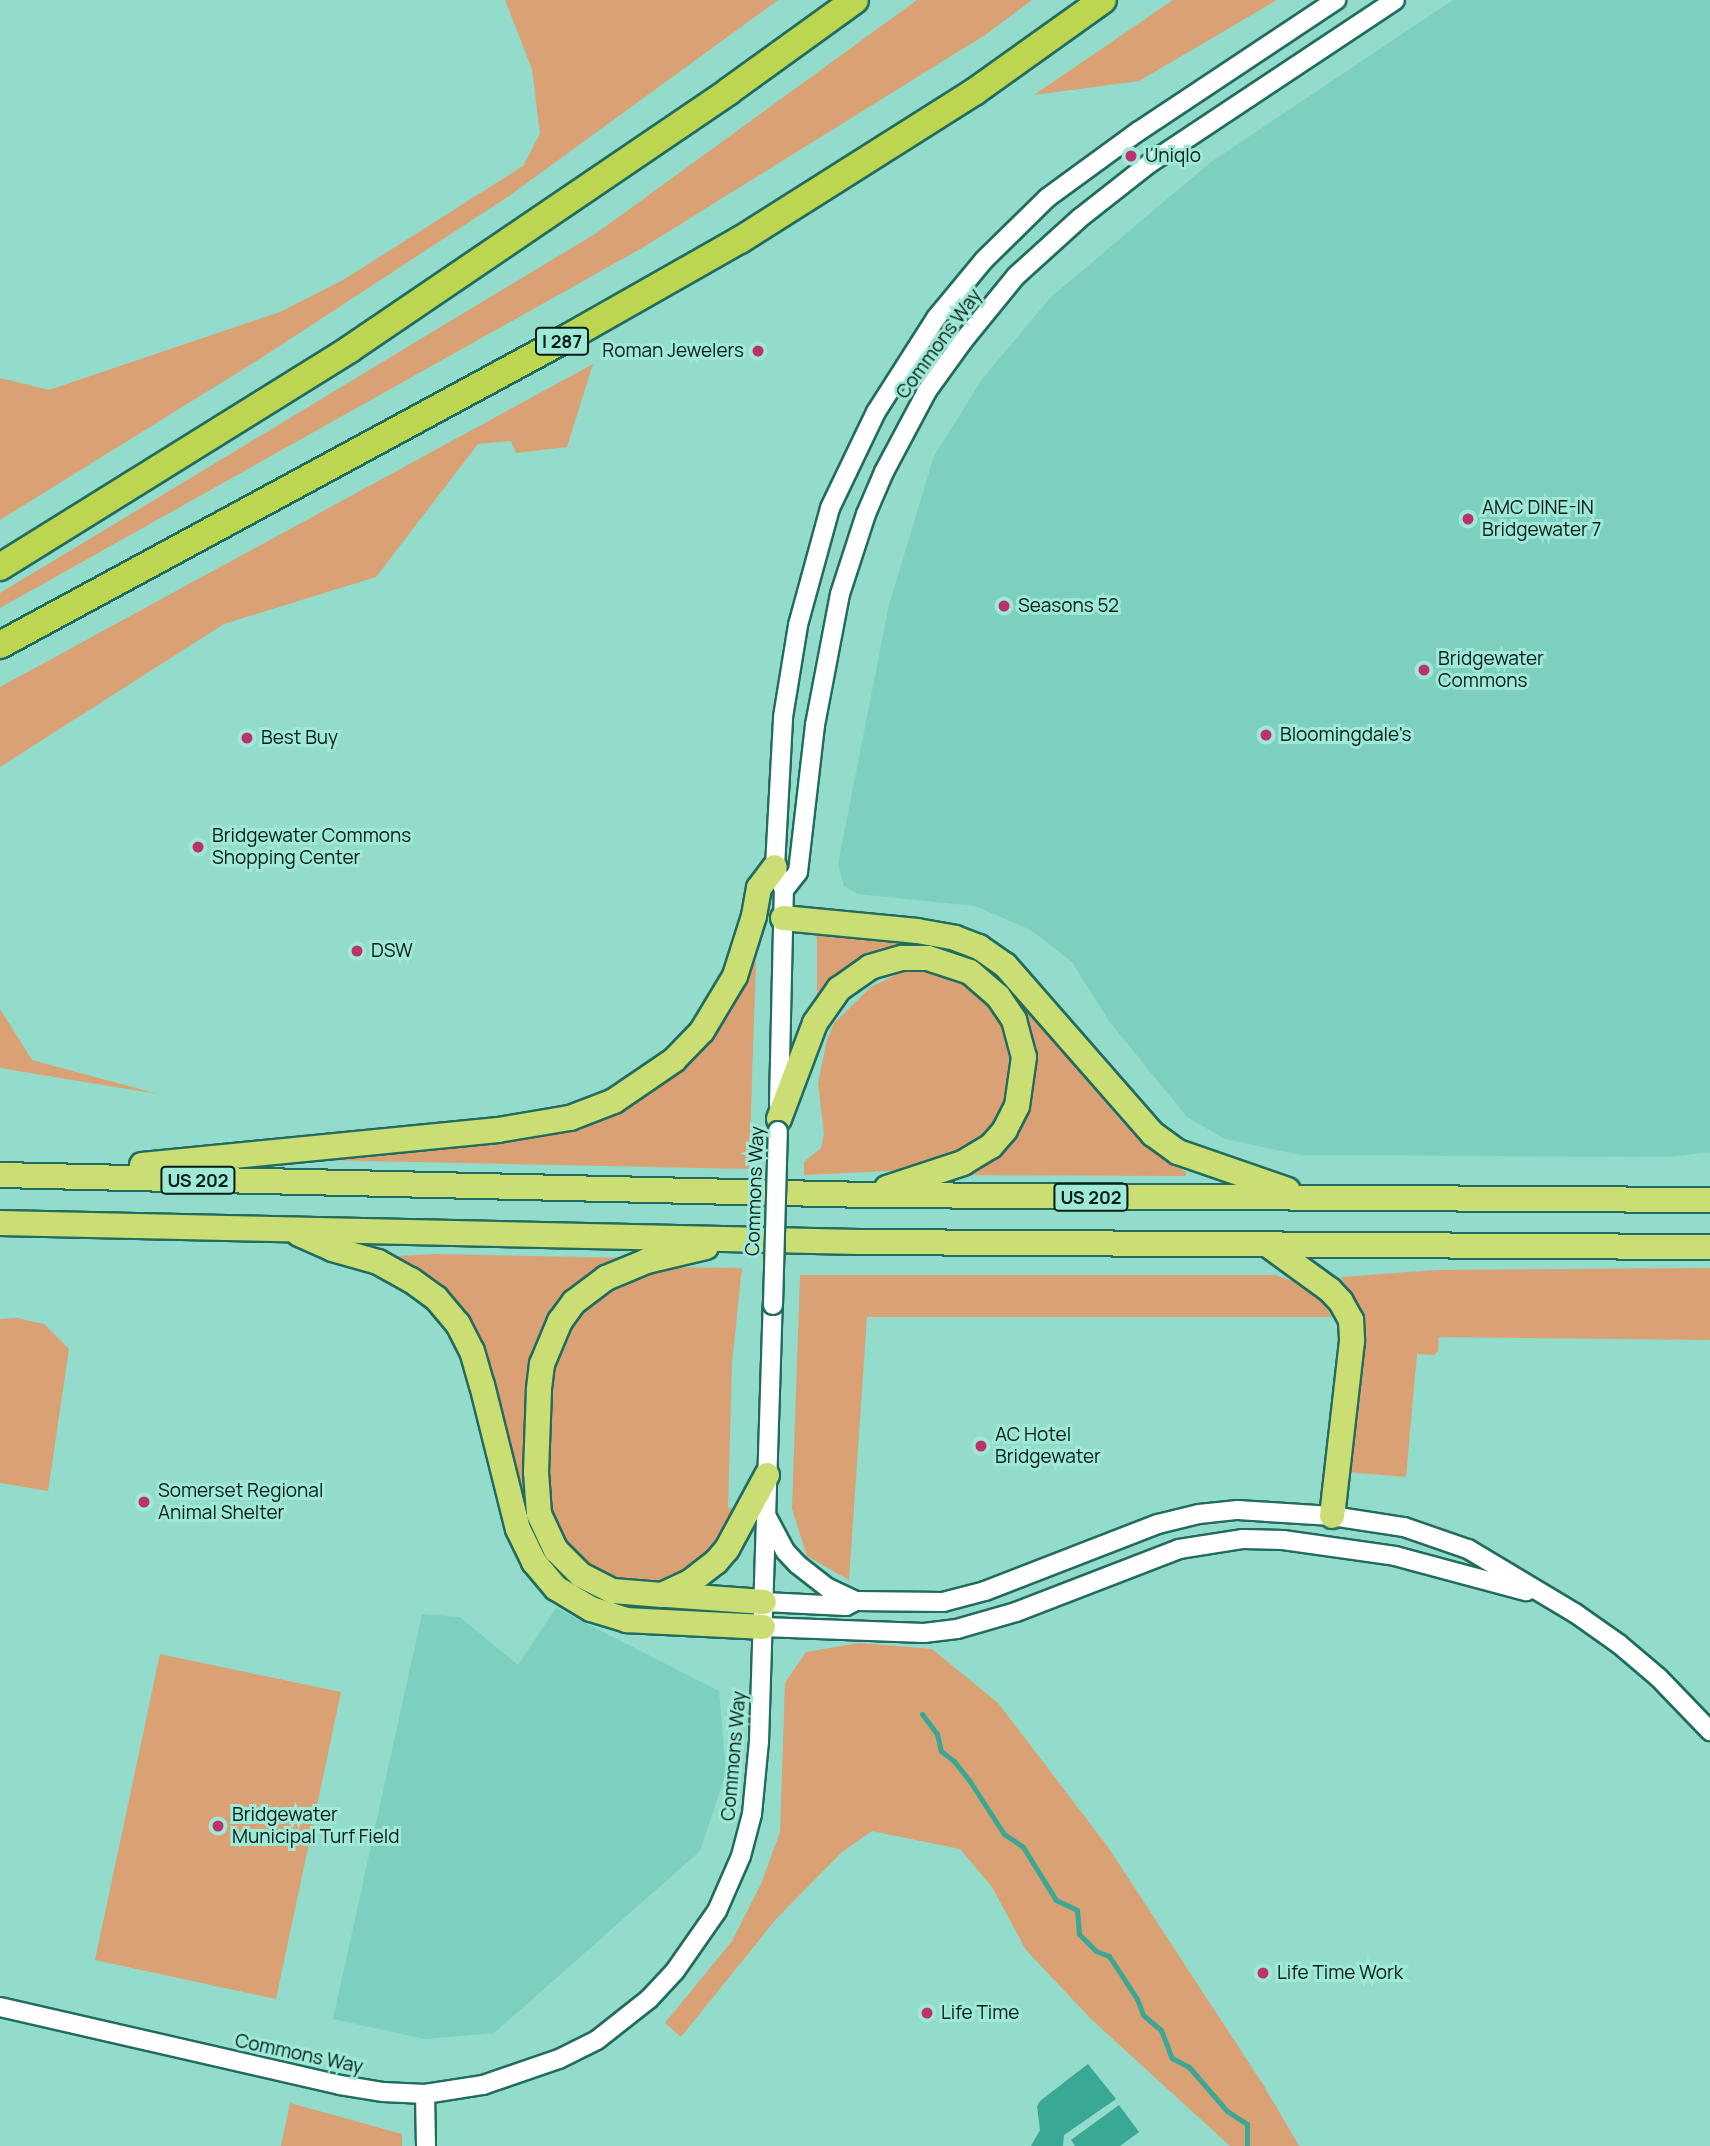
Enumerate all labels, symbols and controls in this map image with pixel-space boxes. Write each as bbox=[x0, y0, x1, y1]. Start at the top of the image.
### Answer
place label: Uniqlo bbox=[1145, 145, 1201, 167]
marker: Uniqlo bbox=[1123, 148, 1139, 164]
street label: Commons Way bbox=[892, 285, 986, 403]
road number: I 287 bbox=[534, 326, 590, 356]
place label: Roman Jewelers bbox=[602, 340, 744, 362]
marker: Roman Jewelers bbox=[750, 343, 766, 359]
place label: AMC DINE-IN Bridgewater 7 bbox=[1482, 497, 1601, 541]
marker: AMC DINE-IN Bridgewater 7 bbox=[1460, 511, 1476, 527]
place label: Seasons 52 bbox=[1018, 595, 1119, 617]
marker: Seasons 52 bbox=[996, 598, 1012, 614]
place label: Bridgewater Commons bbox=[1438, 648, 1544, 692]
marker: Bridgewater Commons bbox=[1416, 662, 1432, 678]
place label: Bloomingdale's bbox=[1280, 724, 1412, 746]
place label: Best Buy bbox=[261, 727, 338, 749]
marker: Bloomingdale's bbox=[1258, 727, 1274, 743]
marker: Best Buy bbox=[239, 730, 255, 746]
place label: Bridgewater Commons Shopping Center bbox=[212, 825, 411, 869]
marker: Bridgewater Commons Shopping Center bbox=[190, 839, 206, 855]
place label: DSW bbox=[371, 940, 413, 962]
marker: DSW bbox=[349, 943, 365, 959]
street label: Commons Way bbox=[741, 1126, 769, 1256]
road number: US 202 bbox=[160, 1166, 236, 1195]
road number: US 202 bbox=[1052, 1182, 1130, 1212]
place label: AC Hotel Bridgewater bbox=[995, 1424, 1101, 1468]
marker: AC Hotel Bridgewater bbox=[973, 1438, 989, 1454]
place label: Somerset Regional Animal Shelter bbox=[158, 1480, 323, 1524]
marker: Somerset Regional Animal Shelter bbox=[136, 1494, 152, 1510]
street label: Commons Way bbox=[717, 1690, 751, 1822]
place label: Bridgewater Municipal Turf Field bbox=[232, 1804, 400, 1848]
marker: Bridgewater Municipal Turf Field bbox=[210, 1818, 226, 1834]
place label: Life Time Work bbox=[1277, 1962, 1403, 1984]
marker: Life Time Work bbox=[1255, 1965, 1271, 1981]
place label: Life Time bbox=[941, 2002, 1019, 2024]
marker: Life Time bbox=[919, 2005, 935, 2021]
street label: Commons Way bbox=[233, 2029, 365, 2079]

